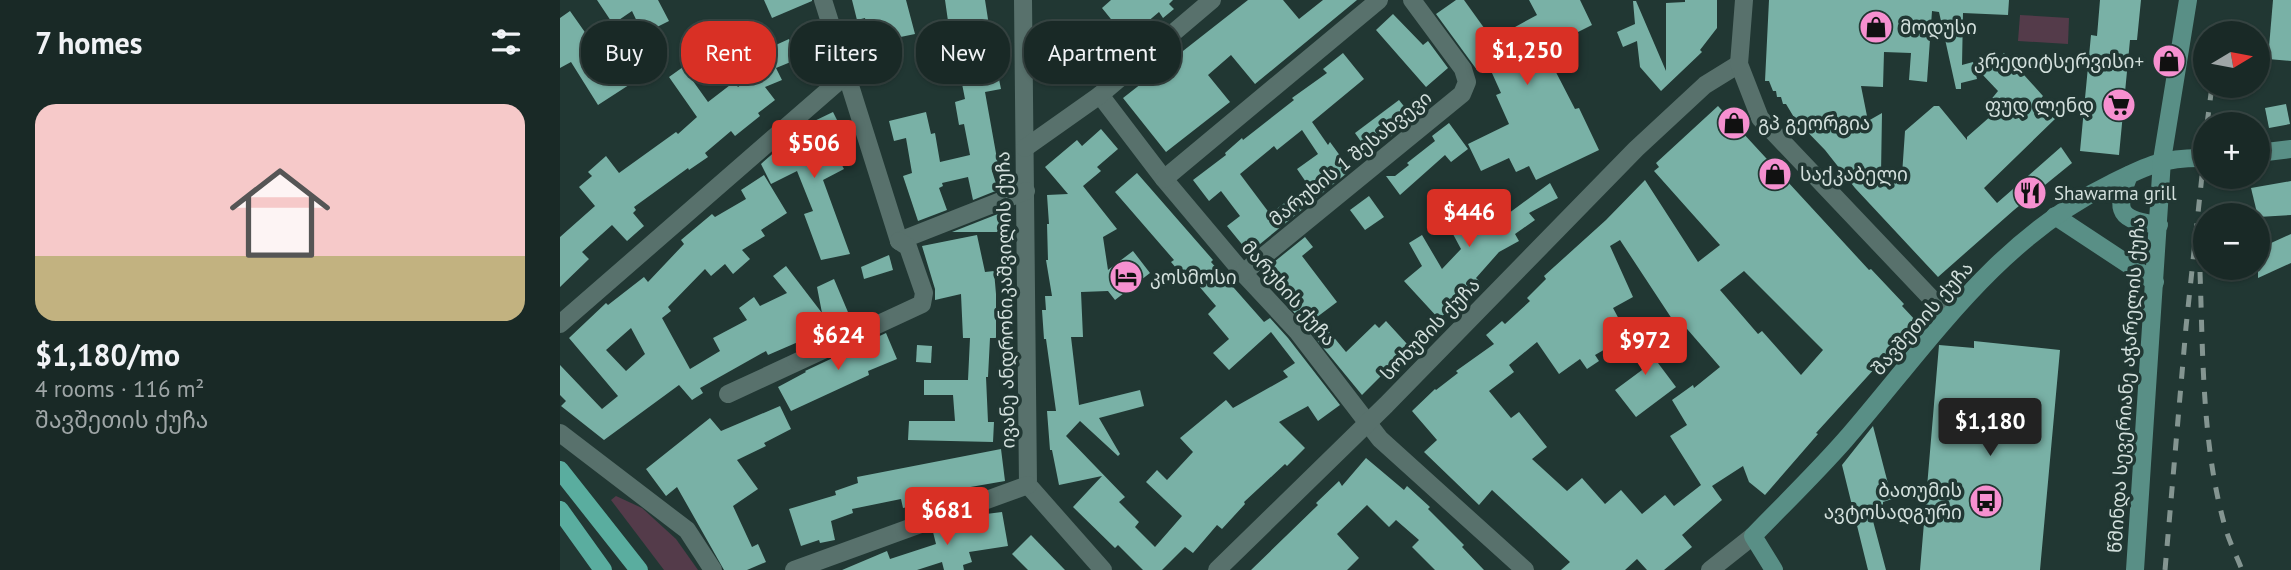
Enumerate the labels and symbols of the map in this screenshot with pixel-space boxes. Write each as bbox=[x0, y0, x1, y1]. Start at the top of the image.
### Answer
shop icon: მოდუსი bbox=[1857, 8, 1895, 46]
place label: მოდუსი bbox=[1900, 15, 1977, 40]
north arrow bbox=[2193, 21, 2270, 98]
pin: $1,250 bbox=[1470, 28, 1584, 87]
shop icon: კრედიტსერვისი+ bbox=[2150, 42, 2188, 80]
place label: კრედიტსერვისი+ bbox=[1974, 49, 2144, 74]
street label: მარუხის 1 შესახვევი bbox=[1264, 85, 1436, 231]
supermarket icon: ფუდ ლენდ bbox=[2100, 86, 2138, 124]
place label: ფუდ ლენდ bbox=[1985, 93, 2094, 118]
shop icon: გპ გეორგია bbox=[1715, 104, 1753, 142]
place label: გპ გეორგია bbox=[1758, 111, 1870, 135]
pin: $506 bbox=[773, 120, 855, 180]
street label: ივანე ანდრონიკაშვილის ქუჩა bbox=[990, 151, 1021, 449]
shop icon: საქკაბელი bbox=[1756, 155, 1794, 193]
place label: საქკაბელი bbox=[1800, 162, 1908, 187]
restaurant icon: Shawarma grill bbox=[2011, 174, 2049, 212]
place label: Shawarma grill bbox=[2054, 181, 2177, 205]
pin: $446 bbox=[1428, 190, 1510, 249]
street label: წმინდა სევერიანე აჭარელის ქუჩა bbox=[2102, 216, 2151, 554]
street label: მარუხის ქუჩა bbox=[1237, 235, 1341, 351]
street label: შავშეთის ქუჩა bbox=[1866, 256, 1978, 380]
hotel icon: კოსმოსი bbox=[1107, 258, 1145, 296]
place label: კოსმოსი bbox=[1150, 265, 1237, 289]
street label: სოხუმის ქუჩა bbox=[1375, 273, 1485, 385]
pin: $624 bbox=[797, 312, 879, 372]
pin: $972 bbox=[1604, 318, 1686, 377]
pin: $1,180 bbox=[1933, 398, 2047, 458]
place label: ბათუმის ავტოსადგური bbox=[1824, 478, 1962, 525]
bus stop icon: ბათუმის ავტოსადგური bbox=[1967, 482, 2005, 520]
pin: $681 bbox=[906, 488, 988, 547]

